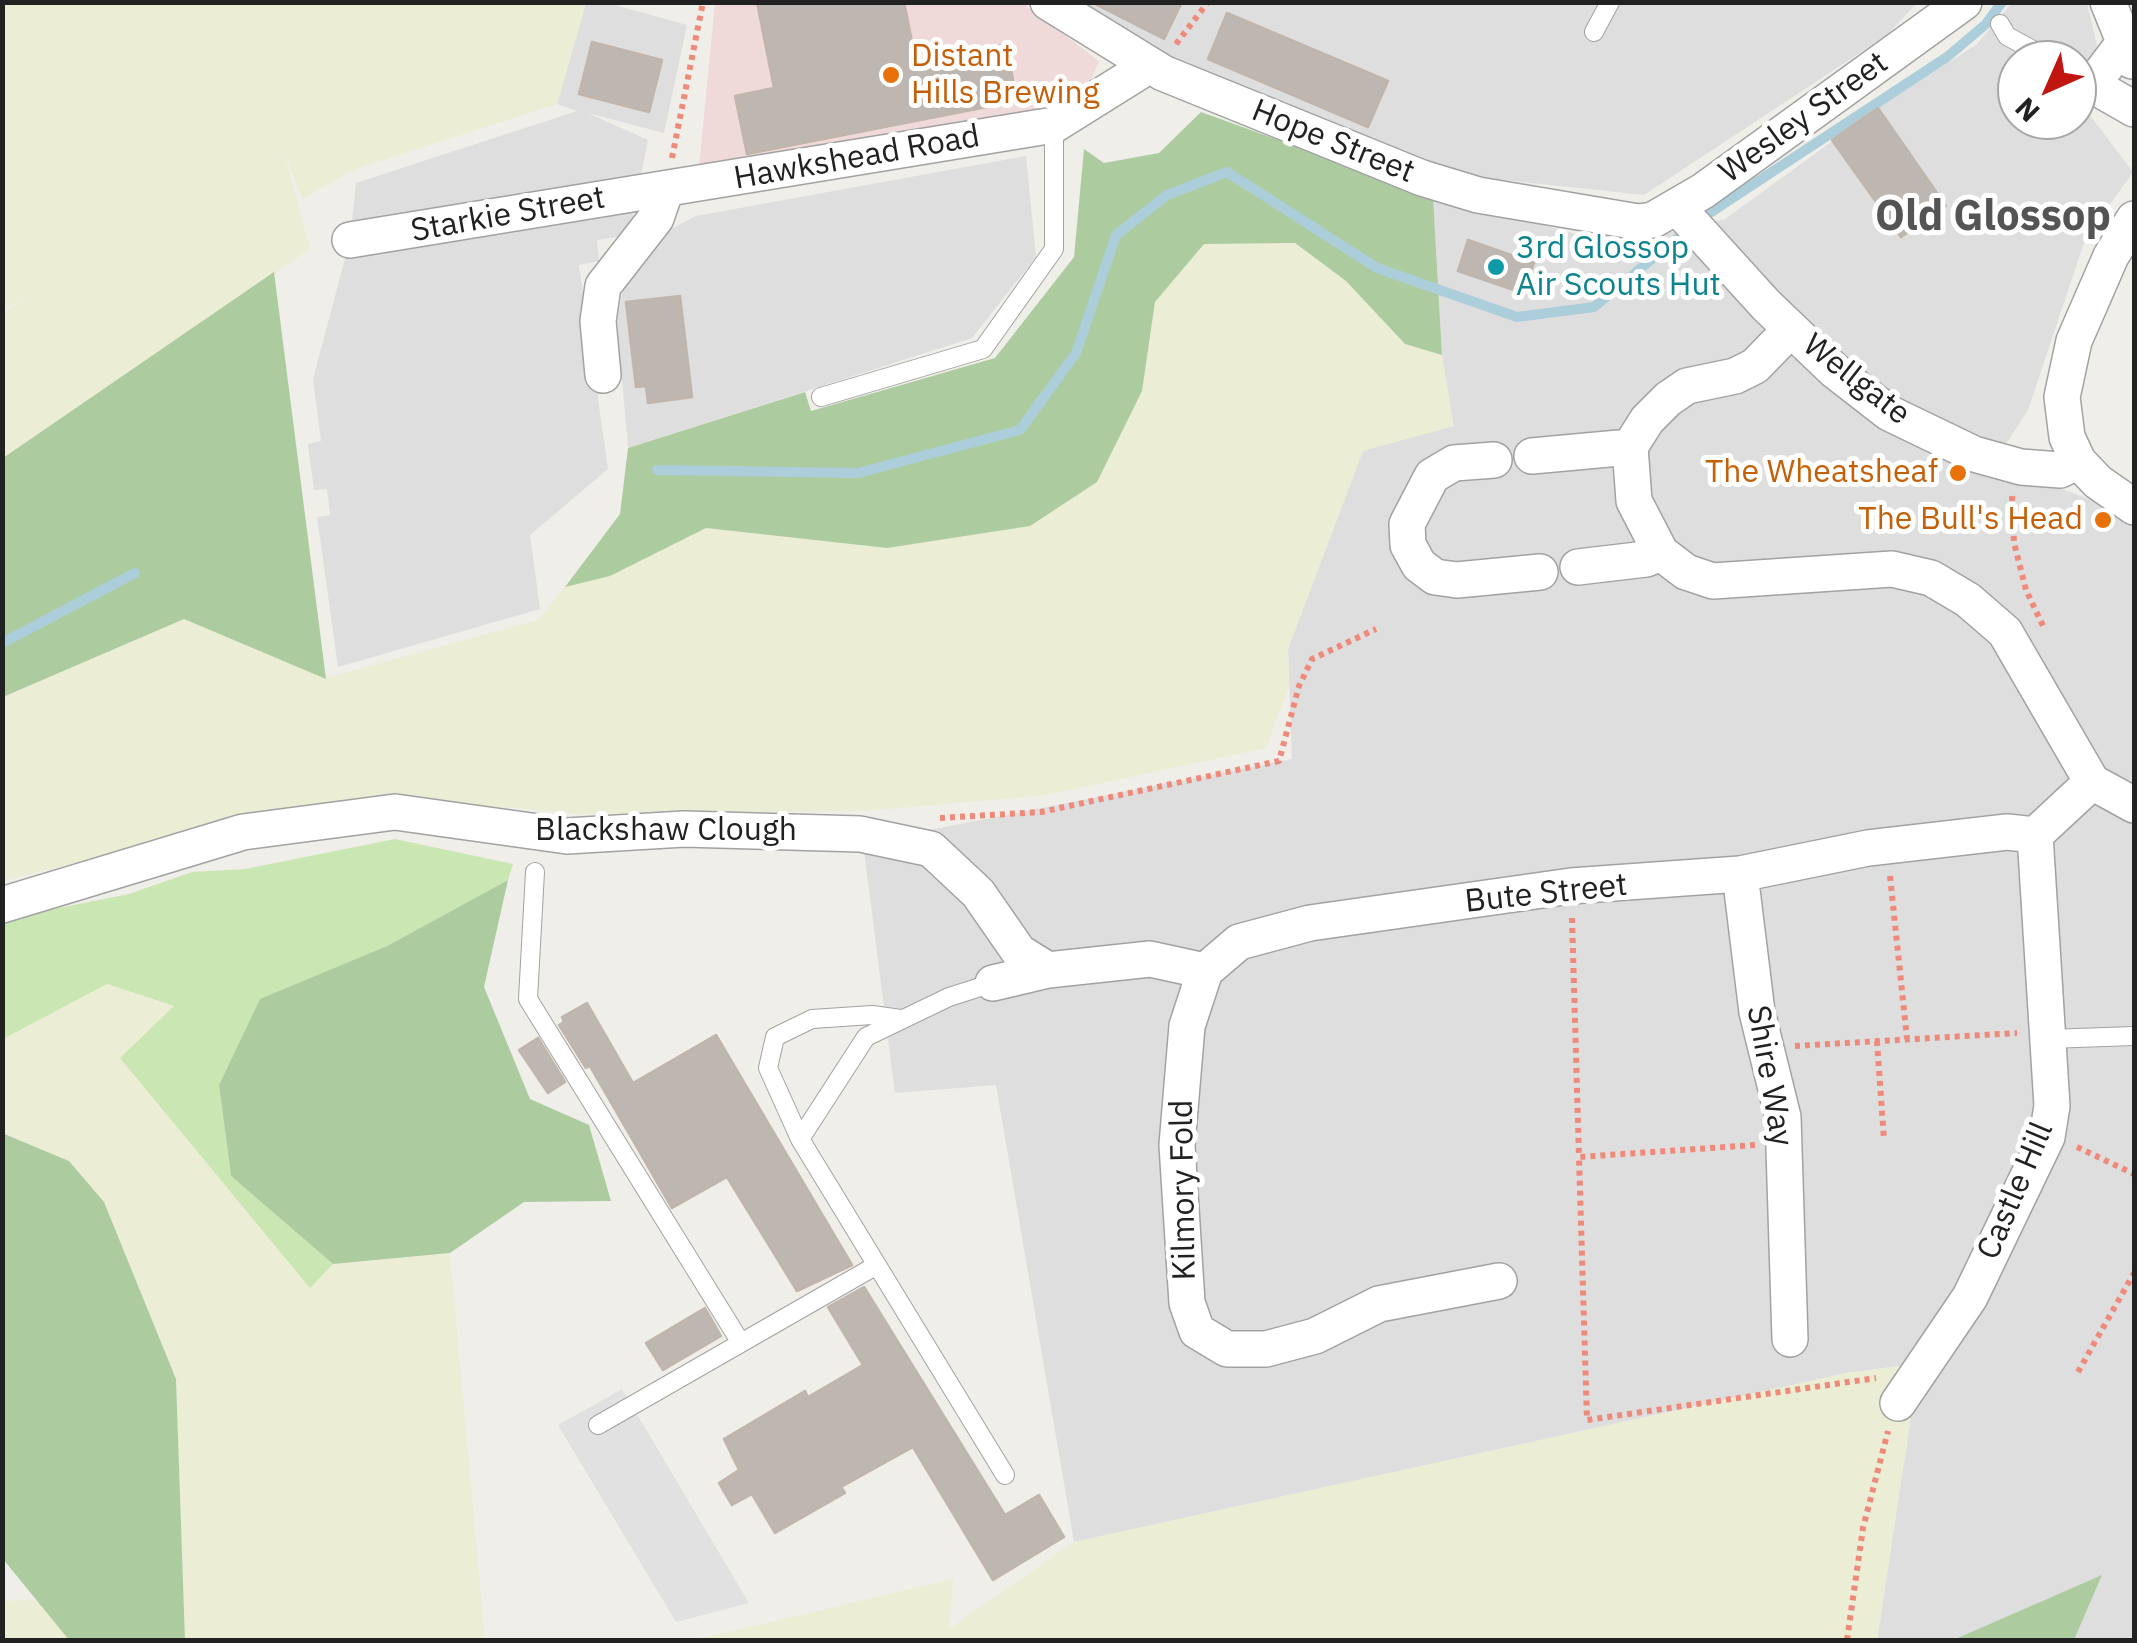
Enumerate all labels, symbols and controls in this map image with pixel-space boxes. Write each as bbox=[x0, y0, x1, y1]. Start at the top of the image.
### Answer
place label: Distant Hills Brewing bbox=[911, 38, 1100, 113]
north arrow bbox=[1997, 40, 2097, 140]
street label: Wesley Street bbox=[1712, 44, 1896, 192]
marker: Distant Hills Brewing bbox=[880, 64, 902, 86]
text: N bbox=[2007, 90, 2047, 130]
street label: Hope Street bbox=[1246, 92, 1420, 192]
street label: Hawkshead Road bbox=[731, 117, 983, 199]
street label: Starkie Street bbox=[408, 179, 608, 251]
district label: Old Glossop bbox=[1875, 193, 2111, 243]
place label: 3rd Glossop Air Scouts Hut bbox=[1516, 230, 1721, 305]
marker: 3rd Glossop Air Scouts Hut bbox=[1485, 256, 1507, 278]
street label: Wellgate bbox=[1795, 326, 1917, 434]
place label: The Wheatsheaf bbox=[1705, 454, 1938, 492]
marker: The Wheatsheaf bbox=[1947, 462, 1969, 484]
place label: The Bull's Head bbox=[1858, 501, 2083, 539]
marker: The Bull's Head bbox=[2092, 509, 2114, 531]
street label: Blackshaw Clough bbox=[535, 812, 797, 850]
street label: Bute Street bbox=[1463, 866, 1629, 922]
street label: Shire Way bbox=[1738, 1002, 1800, 1150]
street label: Kilmory Fold bbox=[1163, 1099, 1205, 1281]
street label: Castle Hill bbox=[1970, 1117, 2062, 1265]

